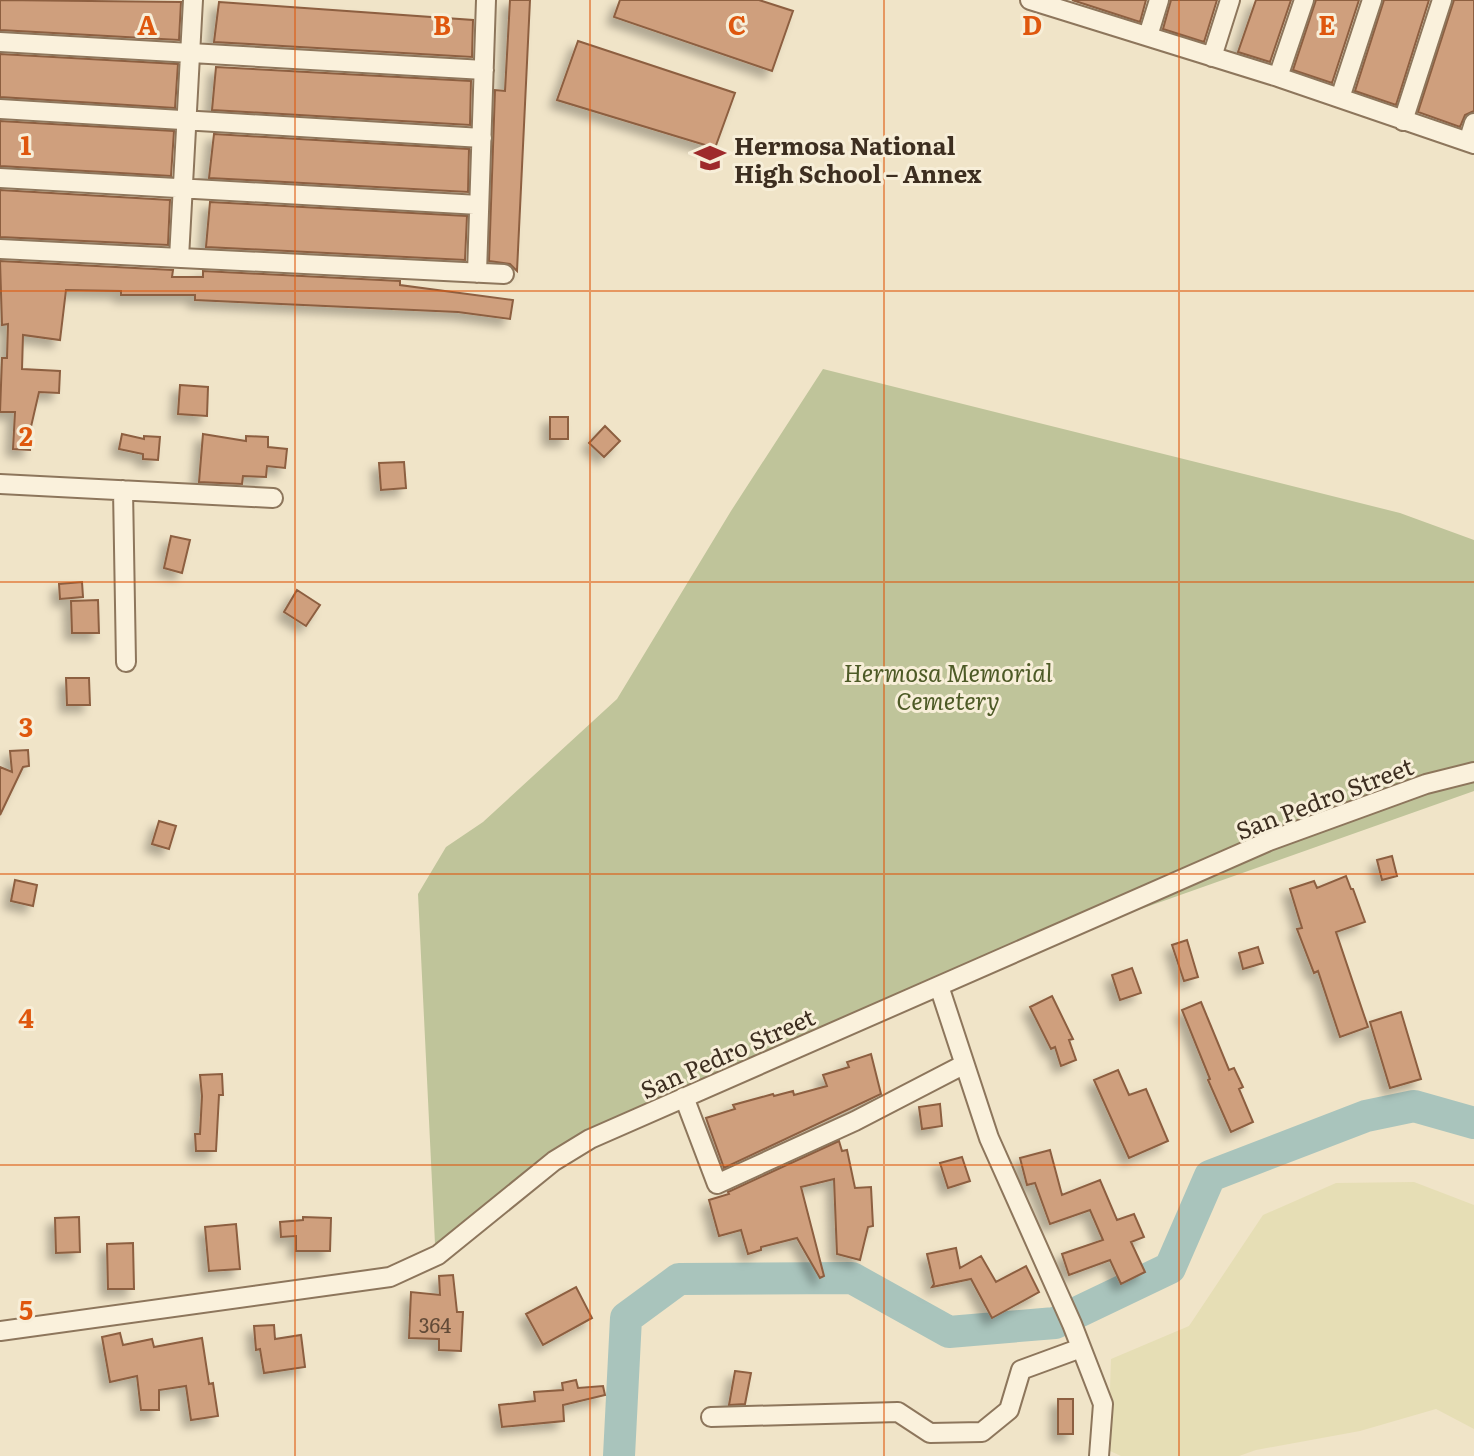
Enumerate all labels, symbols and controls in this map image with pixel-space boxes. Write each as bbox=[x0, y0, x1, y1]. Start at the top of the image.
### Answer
text: A bbox=[137, 4, 157, 43]
text: B bbox=[433, 4, 451, 43]
text: C bbox=[728, 4, 746, 43]
text: D bbox=[1022, 4, 1042, 43]
text: E bbox=[1318, 4, 1336, 43]
text: 1 bbox=[21, 124, 32, 163]
place label: Hermosa National High School – Annex bbox=[734, 127, 982, 190]
school or university icon: Hermosa National High School – Annex bbox=[693, 141, 727, 175]
text: 2 bbox=[19, 415, 33, 454]
park label: Hermosa Memorial Cemetery bbox=[844, 654, 1053, 717]
text: 3 bbox=[19, 706, 33, 745]
street label: San Pedro Street bbox=[1230, 747, 1418, 847]
text: 4 bbox=[18, 997, 34, 1036]
street label: San Pedro Street bbox=[634, 998, 820, 1106]
text: 5 bbox=[19, 1289, 33, 1328]
house number: 364 bbox=[419, 1309, 451, 1339]

